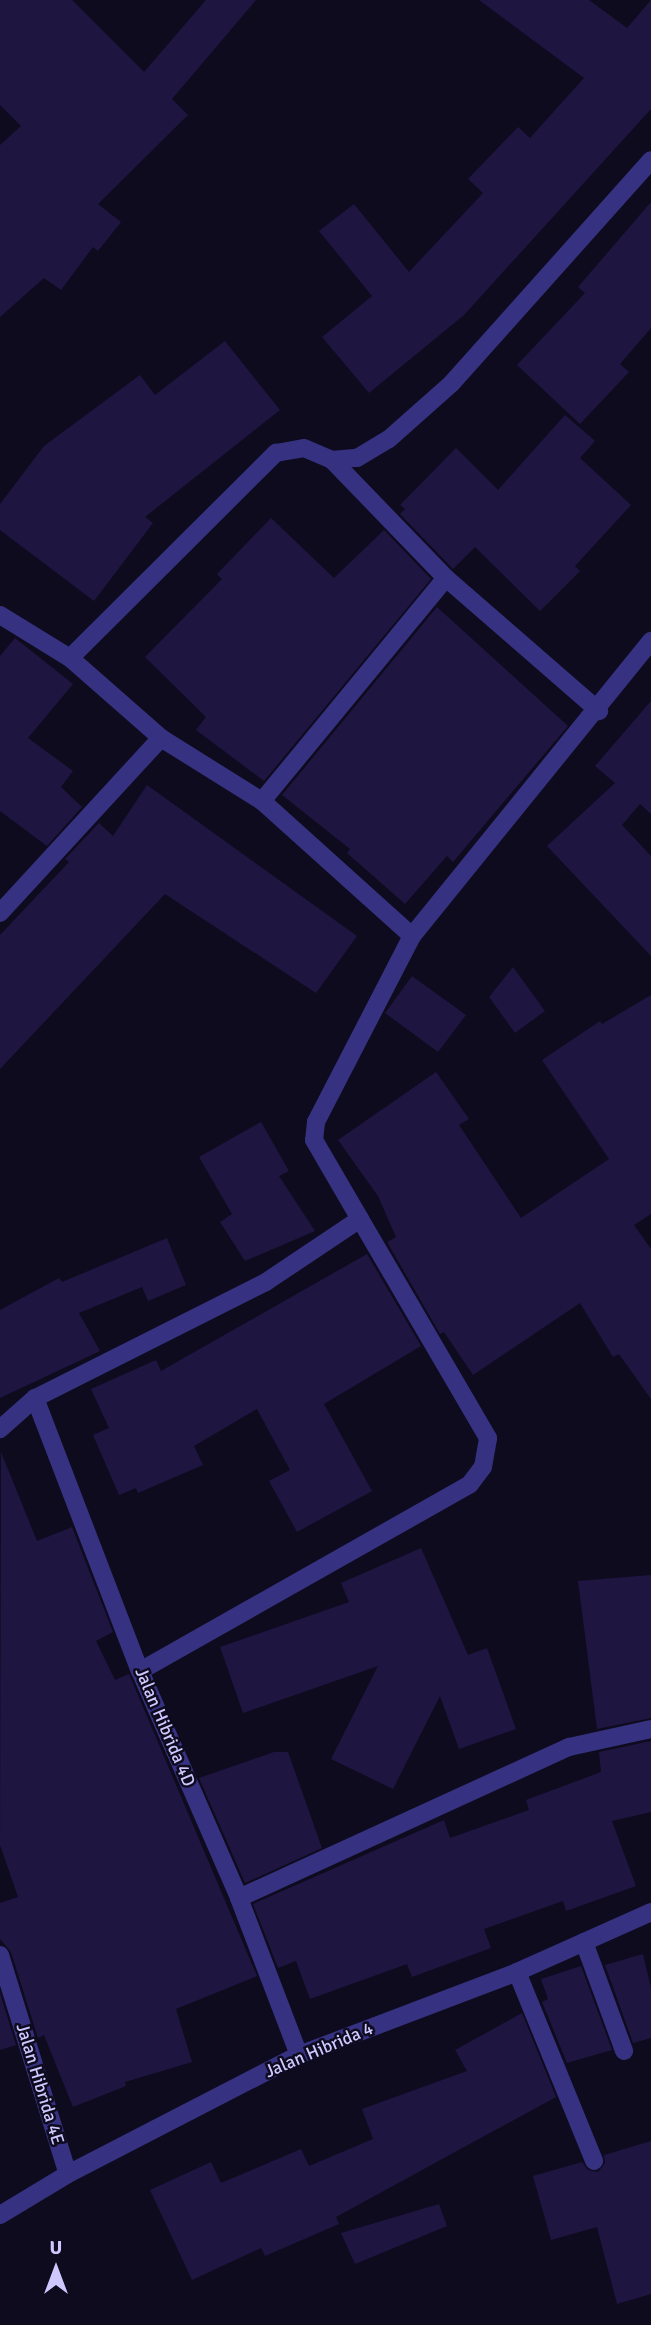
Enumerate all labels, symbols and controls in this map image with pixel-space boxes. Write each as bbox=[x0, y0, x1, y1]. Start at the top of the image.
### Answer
street label: Jalan Hibrida 4D bbox=[130, 1664, 200, 1790]
street label: Jalan Hibrida 4 bbox=[262, 2017, 376, 2083]
street label: Jalan Hibrida 4E bbox=[11, 2021, 69, 2147]
north arrow bbox=[21, 2234, 91, 2304]
text: U bbox=[50, 2236, 62, 2260]

